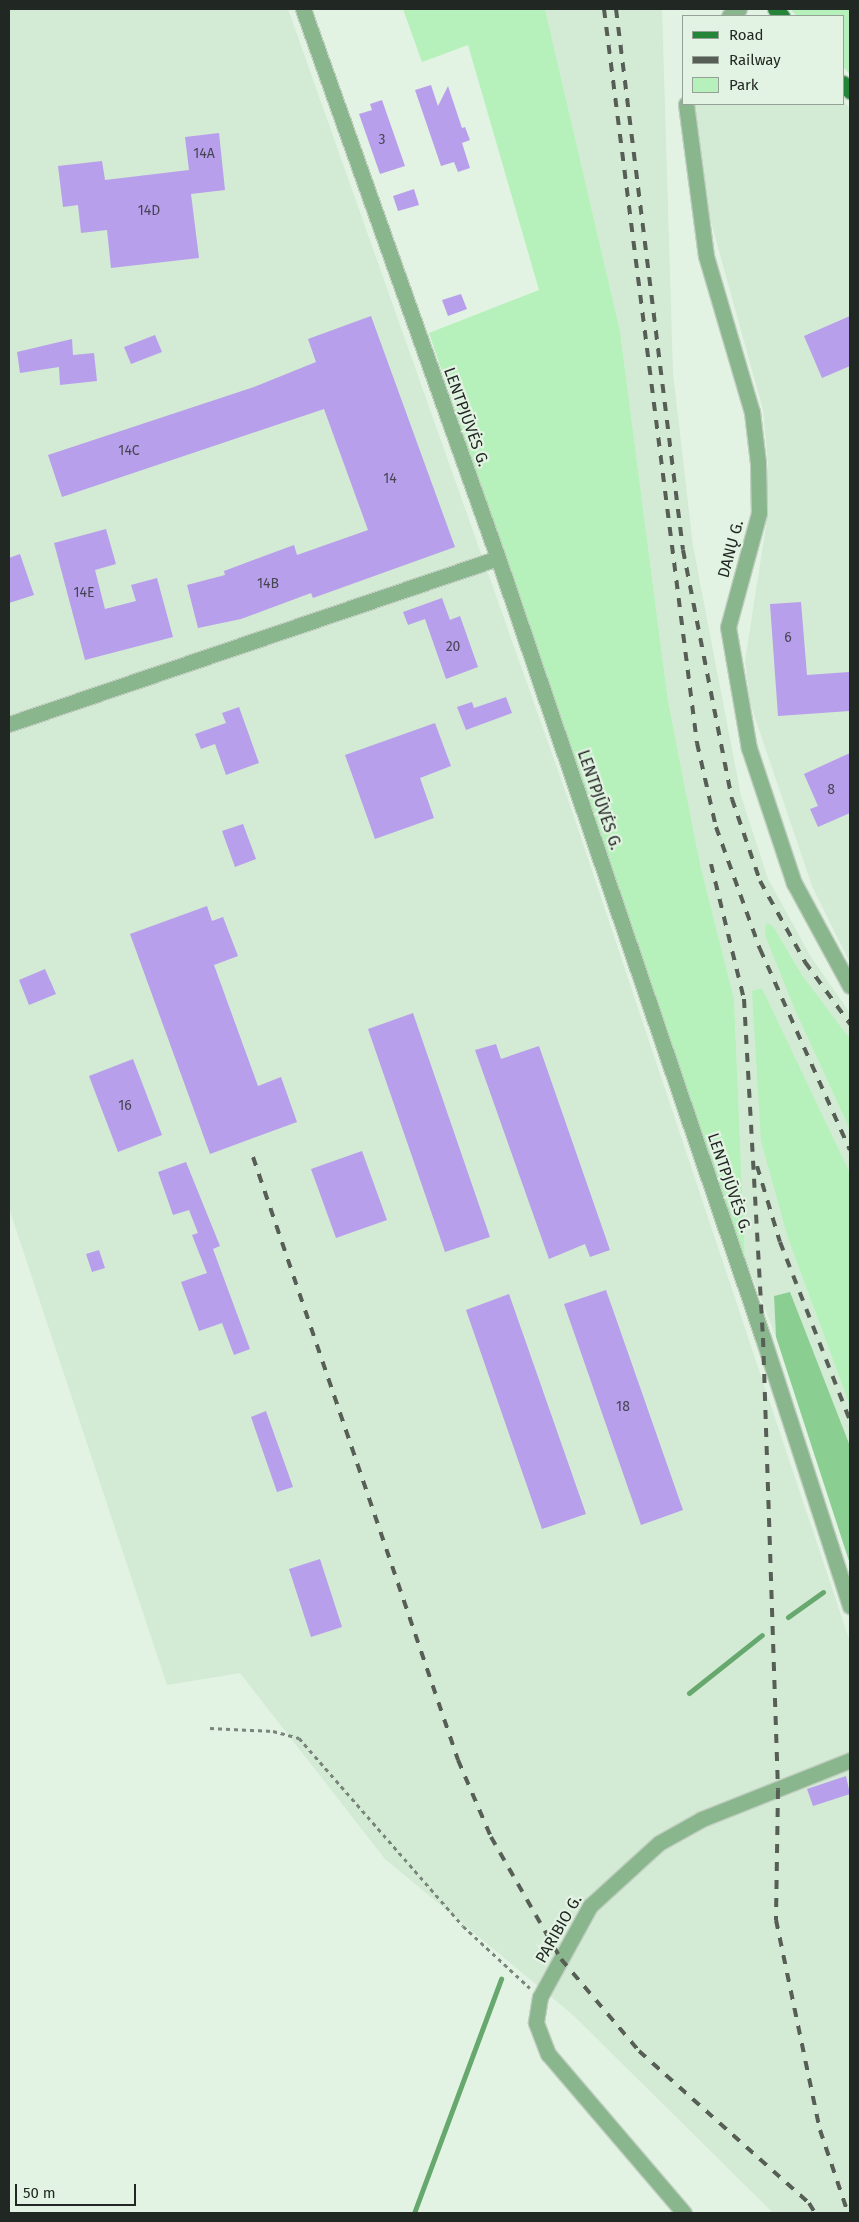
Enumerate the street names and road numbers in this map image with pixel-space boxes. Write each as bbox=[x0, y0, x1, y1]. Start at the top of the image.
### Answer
street label: LENTPJŪVĖS G. bbox=[439, 365, 493, 469]
street label: DANŲ G. bbox=[714, 518, 748, 580]
street label: LENTPJŪVĖS G. bbox=[573, 748, 625, 852]
street label: LENTPJŪVĖS G. bbox=[703, 1131, 755, 1235]
street label: PARIBIO G. bbox=[532, 1891, 586, 1967]

